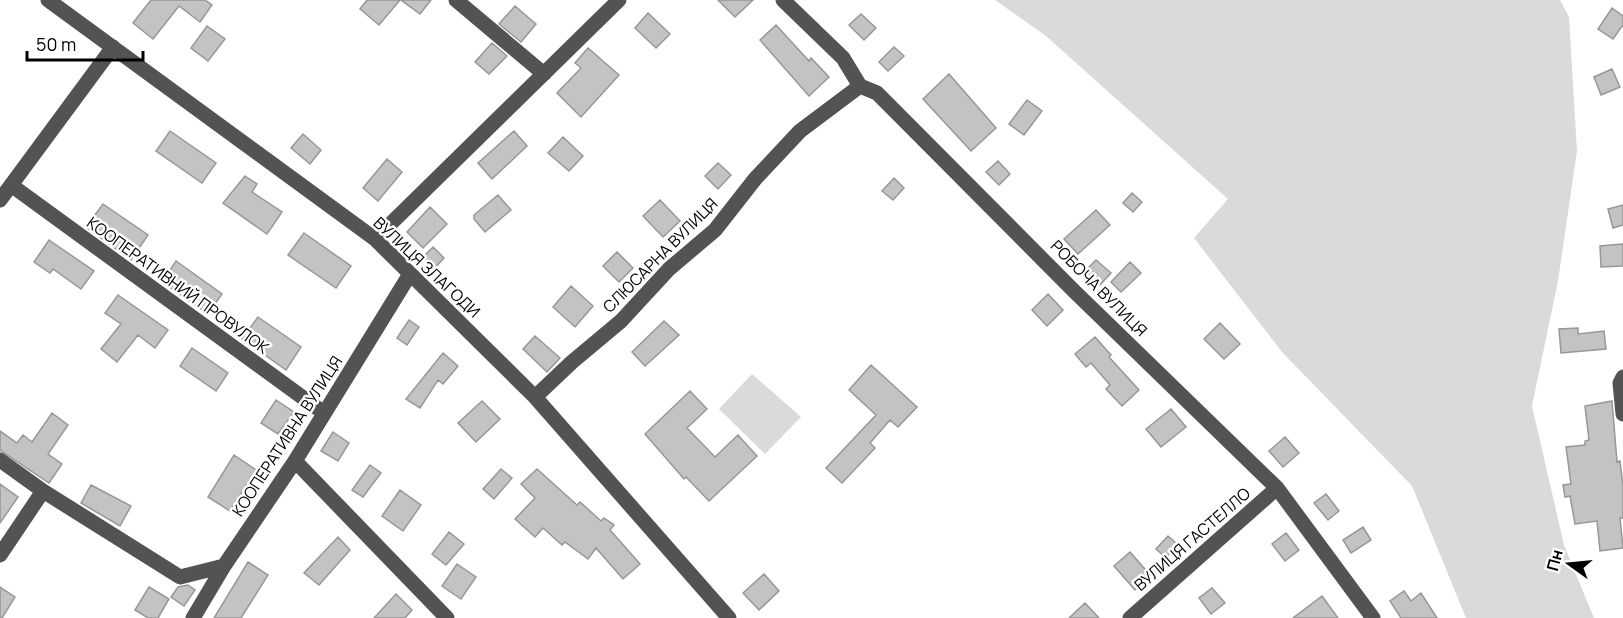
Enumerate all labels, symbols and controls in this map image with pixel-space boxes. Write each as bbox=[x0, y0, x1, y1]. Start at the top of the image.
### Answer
scale bar bbox=[27, 24, 142, 62]
text: 50 m bbox=[36, 32, 76, 56]
street label: СЛЮСАРНА ВУЛИЦЯ bbox=[598, 193, 722, 317]
street label: КООПЕРАТИВНИЙ ПРОВУЛОК bbox=[83, 211, 274, 359]
street label: ВУЛИЦЯ ЗЛАГОДИ bbox=[369, 212, 485, 322]
street label: РОБОЧА ВУЛИЦЯ bbox=[1046, 235, 1152, 341]
street label: КООПЕРАТИВНА ВУЛИЦЯ bbox=[227, 351, 347, 521]
street label: ВУЛИЦЯ ГАСТЕЛЛО bbox=[1129, 482, 1255, 596]
north arrow bbox=[1539, 534, 1599, 594]
text: Пн bbox=[1541, 547, 1568, 573]

